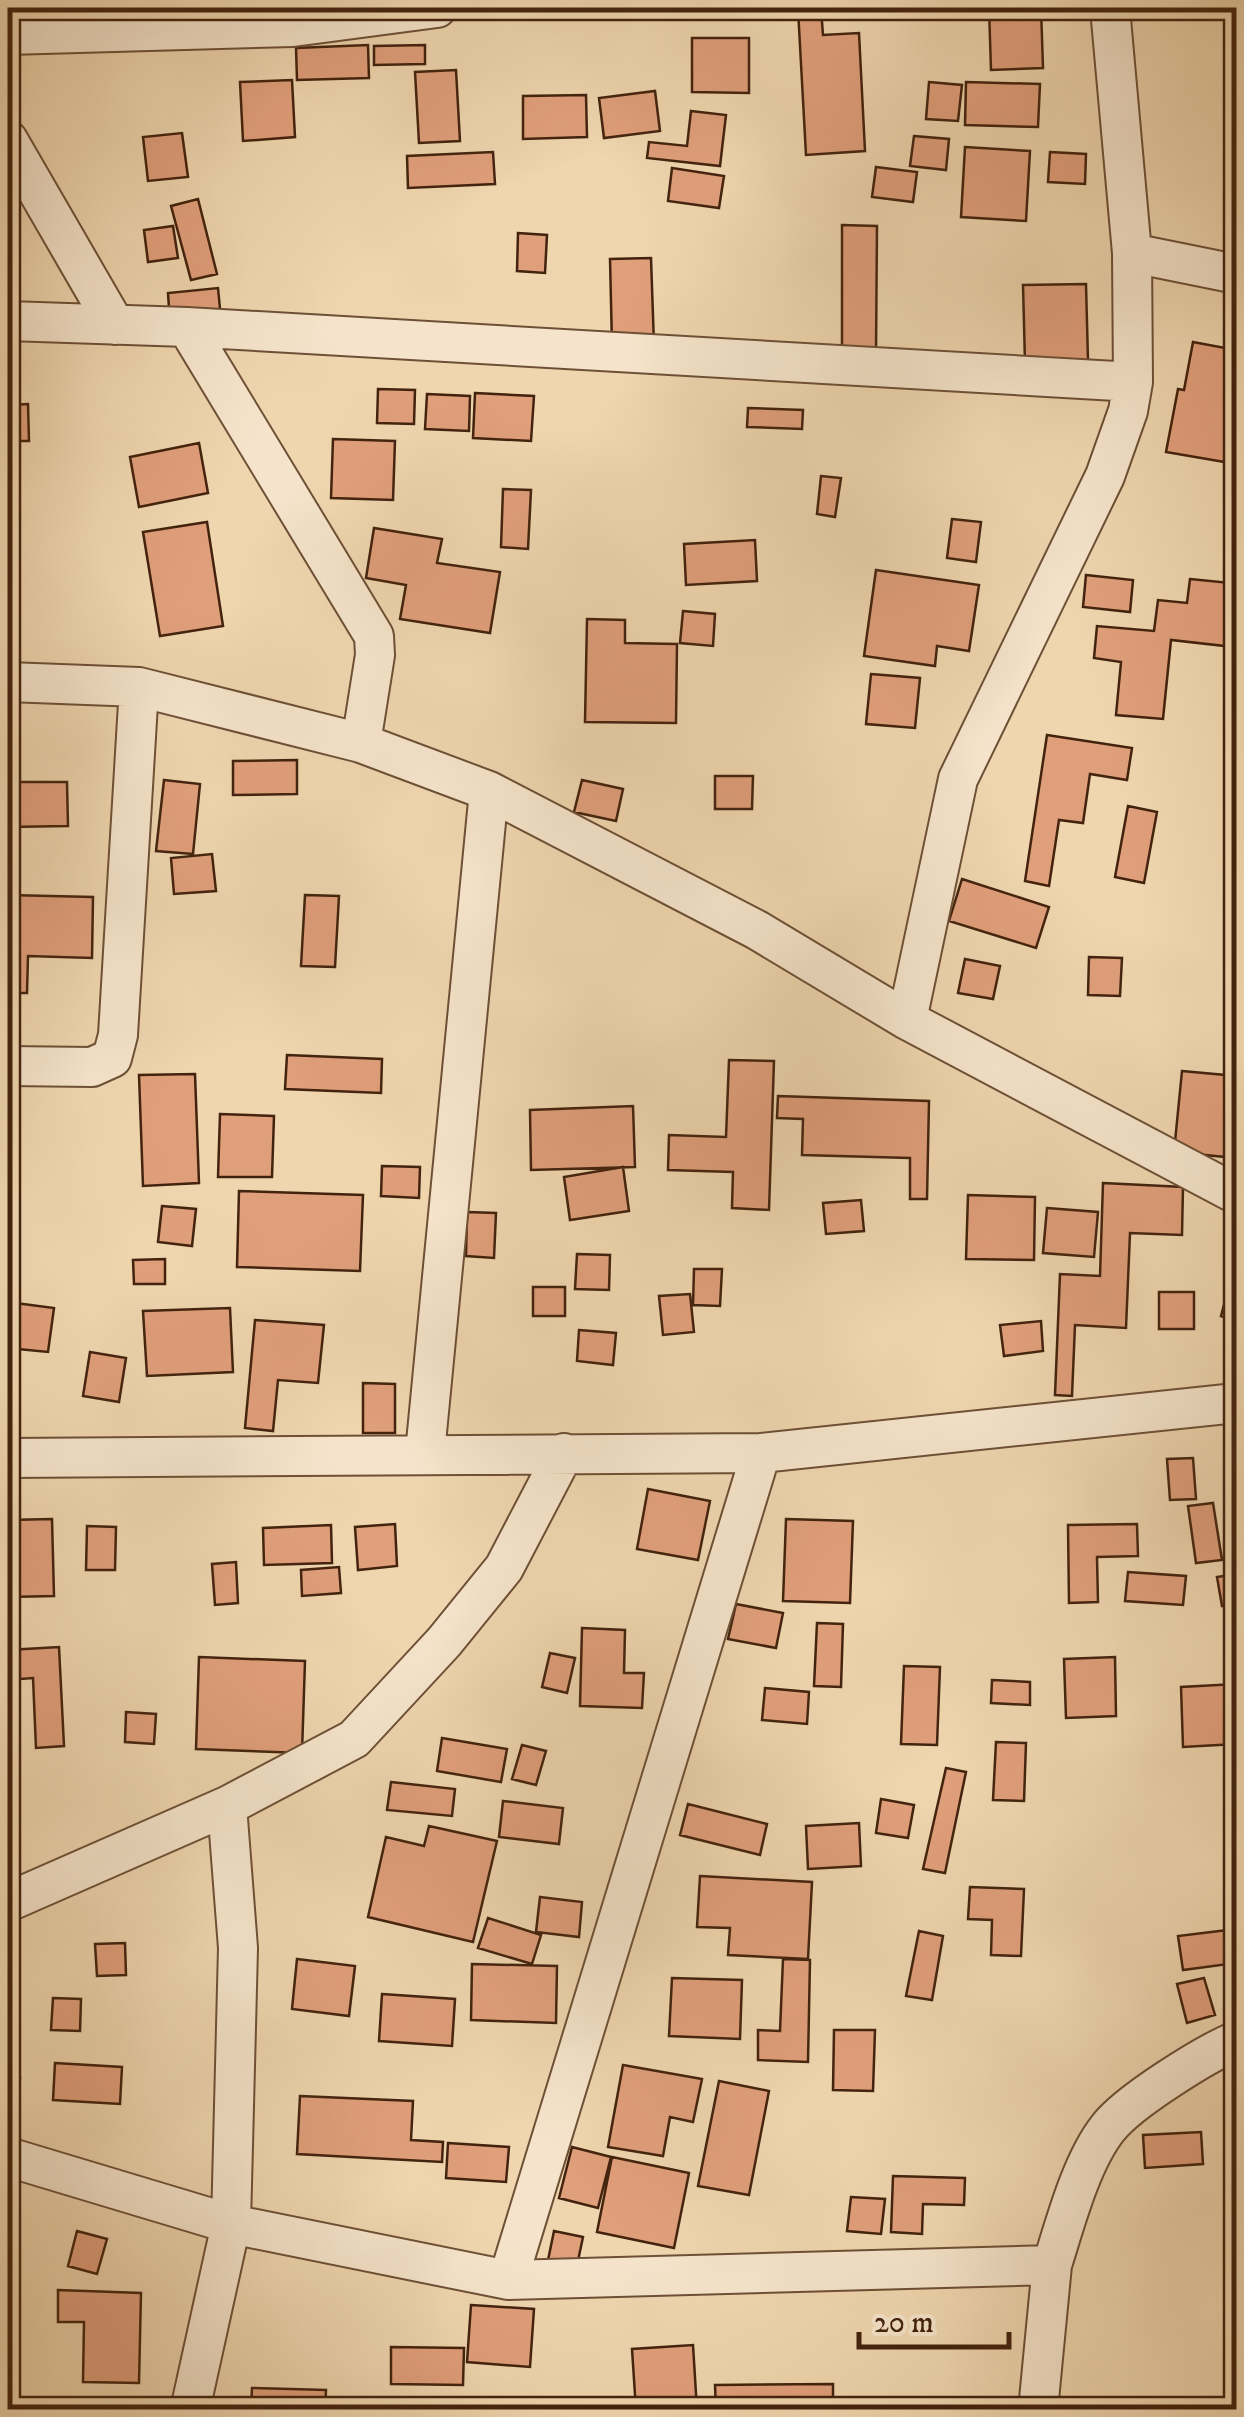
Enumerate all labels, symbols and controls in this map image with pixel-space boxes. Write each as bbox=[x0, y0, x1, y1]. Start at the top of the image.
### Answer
scale bar bbox=[859, 2287, 1009, 2349]
text: 20 m bbox=[874, 2305, 934, 2342]

